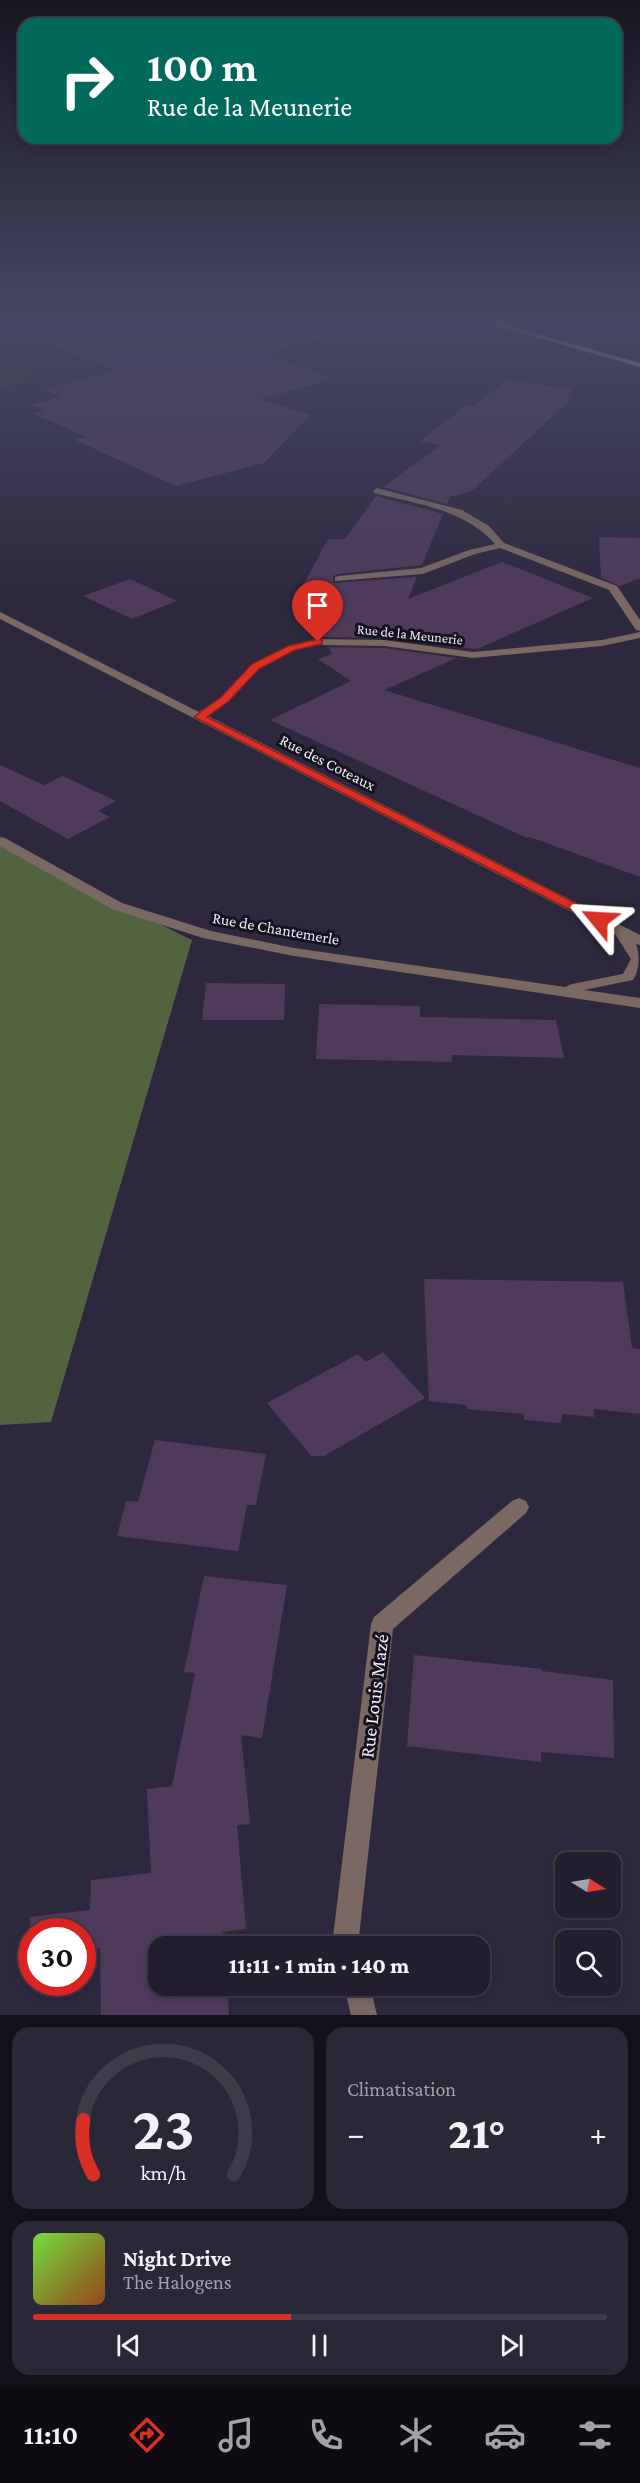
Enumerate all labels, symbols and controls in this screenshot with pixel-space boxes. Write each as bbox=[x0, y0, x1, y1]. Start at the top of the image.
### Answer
icon: right bbox=[48, 42, 126, 120]
text: 100 m bbox=[147, 43, 257, 90]
text: Rue de la Meunerie bbox=[147, 92, 352, 122]
pin bbox=[292, 580, 343, 642]
icon: arrive bbox=[301, 589, 334, 622]
street label: Rue de la Meunerie bbox=[356, 620, 464, 648]
street label: Rue des Coteaux bbox=[277, 731, 379, 794]
position arrow bbox=[567, 888, 631, 952]
street label: Rue de Chantemerle bbox=[211, 909, 341, 948]
street label: Rue Louis Mazé bbox=[355, 1633, 393, 1759]
north arrow bbox=[555, 1852, 621, 1918]
map controls bbox=[555, 1852, 621, 1996]
speed limit sign: 30 bbox=[18, 1918, 96, 1996]
button: search bbox=[555, 1930, 621, 1996]
text: 11:11 · 1 min · 140 m bbox=[229, 1953, 409, 1978]
text: Climatisation bbox=[347, 2078, 456, 2100]
text: 23 bbox=[132, 2093, 194, 2162]
text: 21° bbox=[448, 2108, 506, 2158]
text: − bbox=[347, 2115, 364, 2152]
text: + bbox=[590, 2115, 607, 2152]
text: km/h bbox=[140, 2161, 187, 2185]
text: Night Drive bbox=[123, 2246, 231, 2271]
text: The Halogens bbox=[123, 2271, 232, 2293]
icon: previous bbox=[112, 2329, 145, 2362]
icon: pause bbox=[303, 2329, 336, 2362]
icon: next bbox=[495, 2329, 528, 2362]
icon: directions bbox=[126, 2414, 168, 2456]
icon: music bbox=[215, 2414, 257, 2456]
icon: phone bbox=[305, 2414, 347, 2456]
icon: climate bbox=[395, 2414, 437, 2456]
icon: car bbox=[484, 2414, 526, 2456]
icon: filters bbox=[574, 2414, 616, 2456]
text: 11:10 bbox=[24, 2420, 78, 2450]

